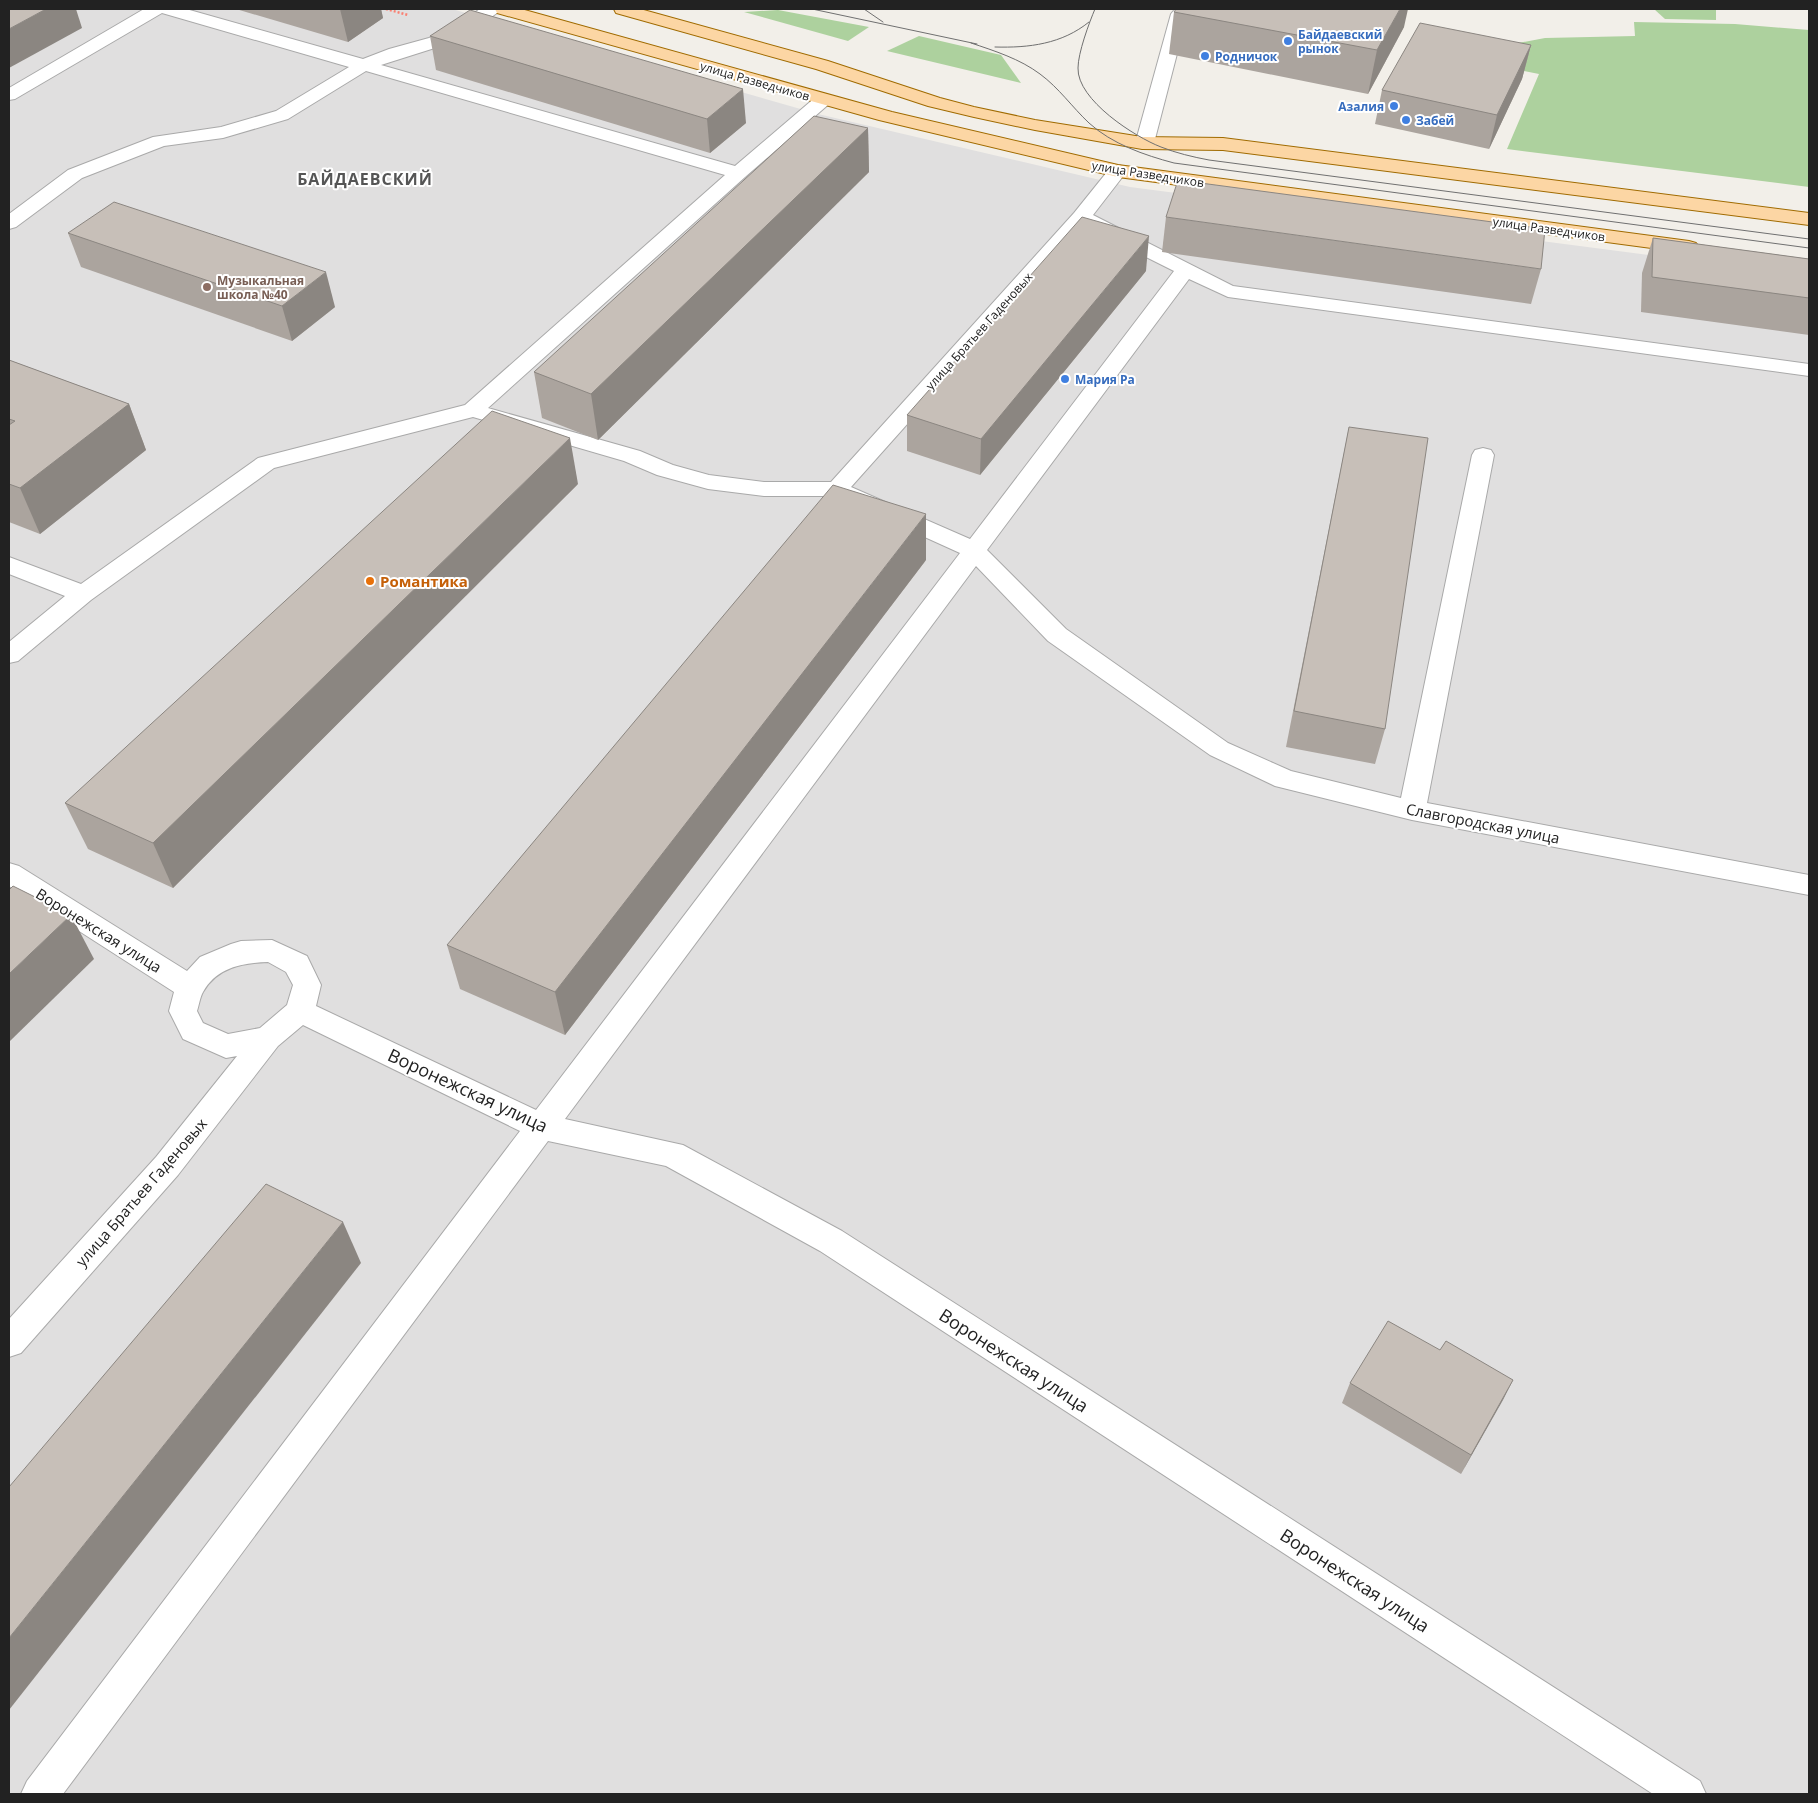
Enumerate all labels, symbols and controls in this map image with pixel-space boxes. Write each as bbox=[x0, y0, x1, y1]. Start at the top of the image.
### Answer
place label: Байдаевский рынок bbox=[1298, 26, 1382, 57]
marker: Байдаевский рынок bbox=[1282, 35, 1294, 47]
place label: Родничок bbox=[1215, 48, 1278, 65]
marker: Родничок bbox=[1199, 50, 1211, 62]
street label: улица Разведчиков bbox=[698, 57, 812, 105]
place label: Азалия bbox=[1338, 98, 1384, 115]
marker: Азалия bbox=[1388, 100, 1400, 112]
place label: Забей bbox=[1416, 112, 1454, 129]
marker: Забей bbox=[1400, 114, 1412, 126]
street label: улица Разведчиков bbox=[1091, 157, 1205, 191]
district label: БАЙДАЕВСКИЙ bbox=[297, 168, 433, 190]
street label: улица Разведчиков bbox=[1492, 213, 1606, 245]
street label: улица Братьев Гаденовых bbox=[922, 268, 1037, 393]
place label: Музыкальная школа №40 bbox=[217, 272, 304, 303]
marker: Музыкальная школа №40 bbox=[201, 281, 213, 293]
place label: Мария Ра bbox=[1075, 371, 1135, 388]
marker: Мария Ра bbox=[1059, 373, 1071, 385]
place label: Романтика bbox=[380, 571, 468, 591]
marker: Романтика bbox=[364, 575, 376, 587]
street label: Славгородская улица bbox=[1404, 798, 1562, 848]
street label: Воронежская улица bbox=[32, 883, 166, 977]
street label: Воронежская улица bbox=[384, 1042, 552, 1138]
street label: улица Братьев Гаденовых bbox=[71, 1113, 211, 1270]
street label: Воронежская улица bbox=[935, 1303, 1093, 1417]
street label: Воронежская улица bbox=[1276, 1523, 1434, 1637]

